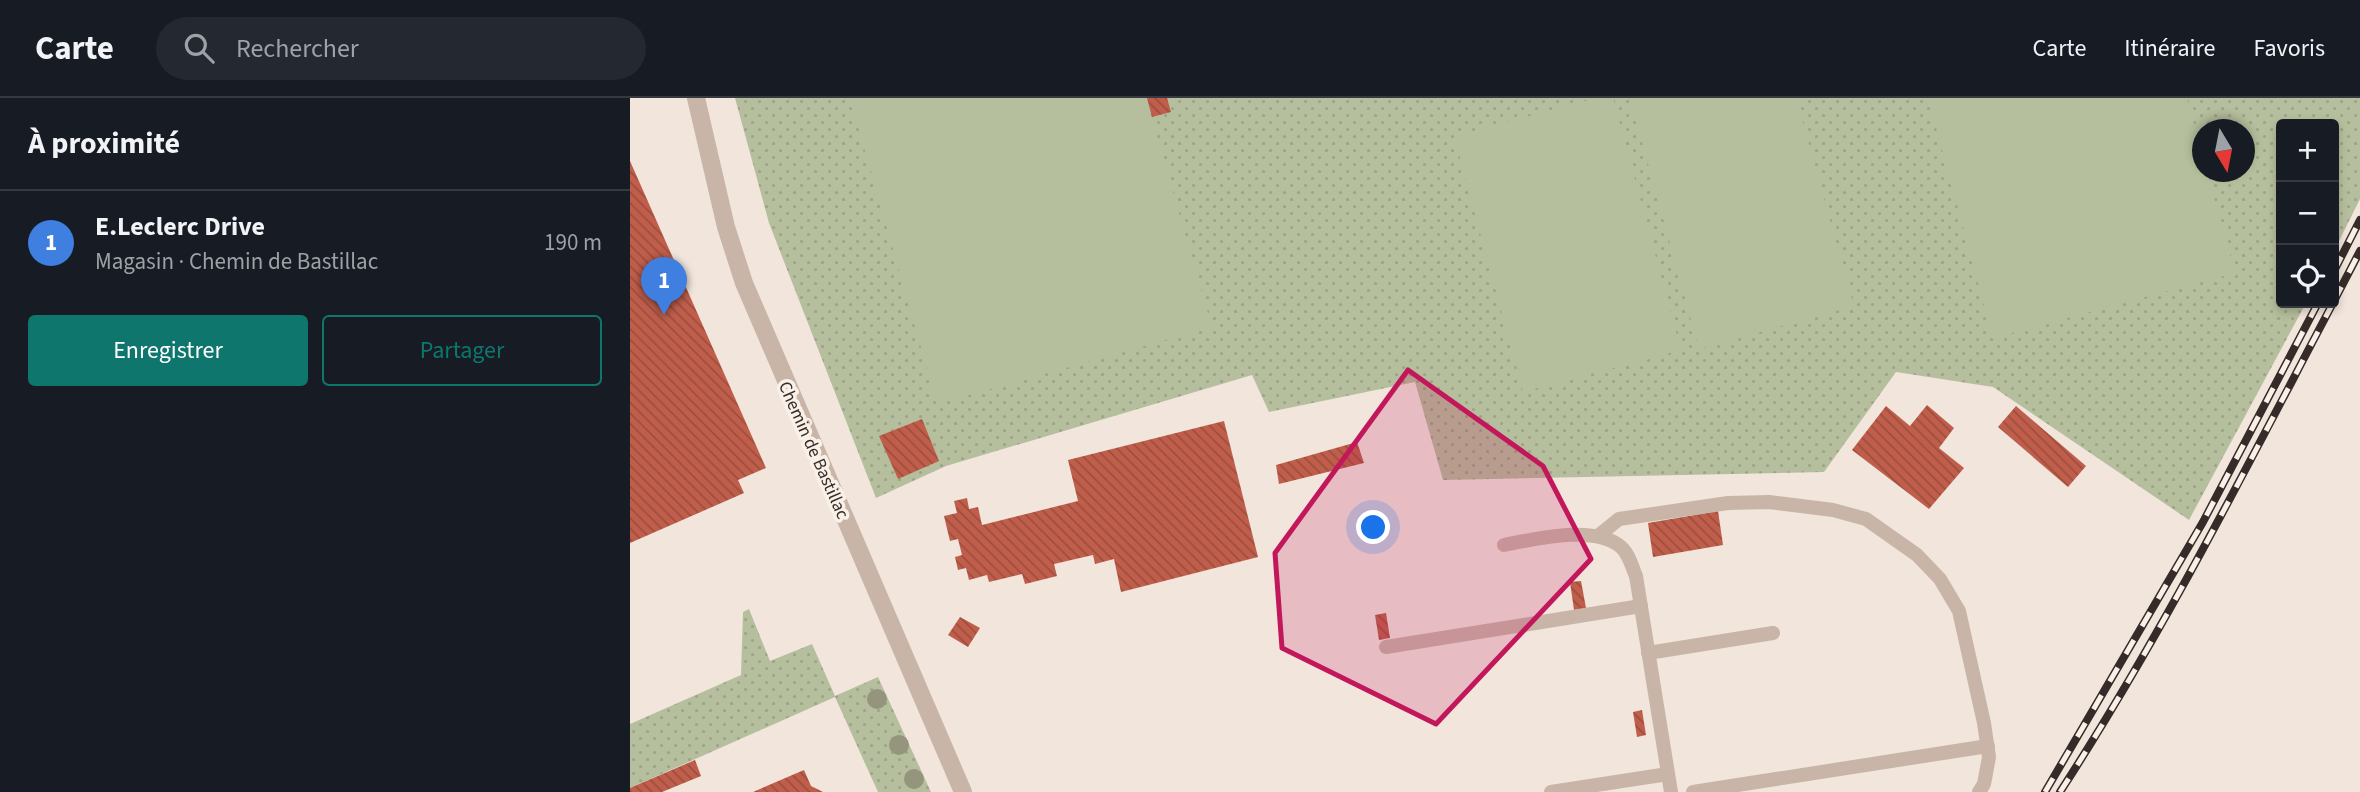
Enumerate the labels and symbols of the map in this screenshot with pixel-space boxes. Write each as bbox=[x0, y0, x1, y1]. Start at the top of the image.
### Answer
north arrow bbox=[2192, 119, 2255, 182]
pin: 1 bbox=[641, 257, 687, 315]
street label: Chemin de Bastillac bbox=[772, 377, 855, 523]
your location bbox=[1356, 510, 1390, 544]

